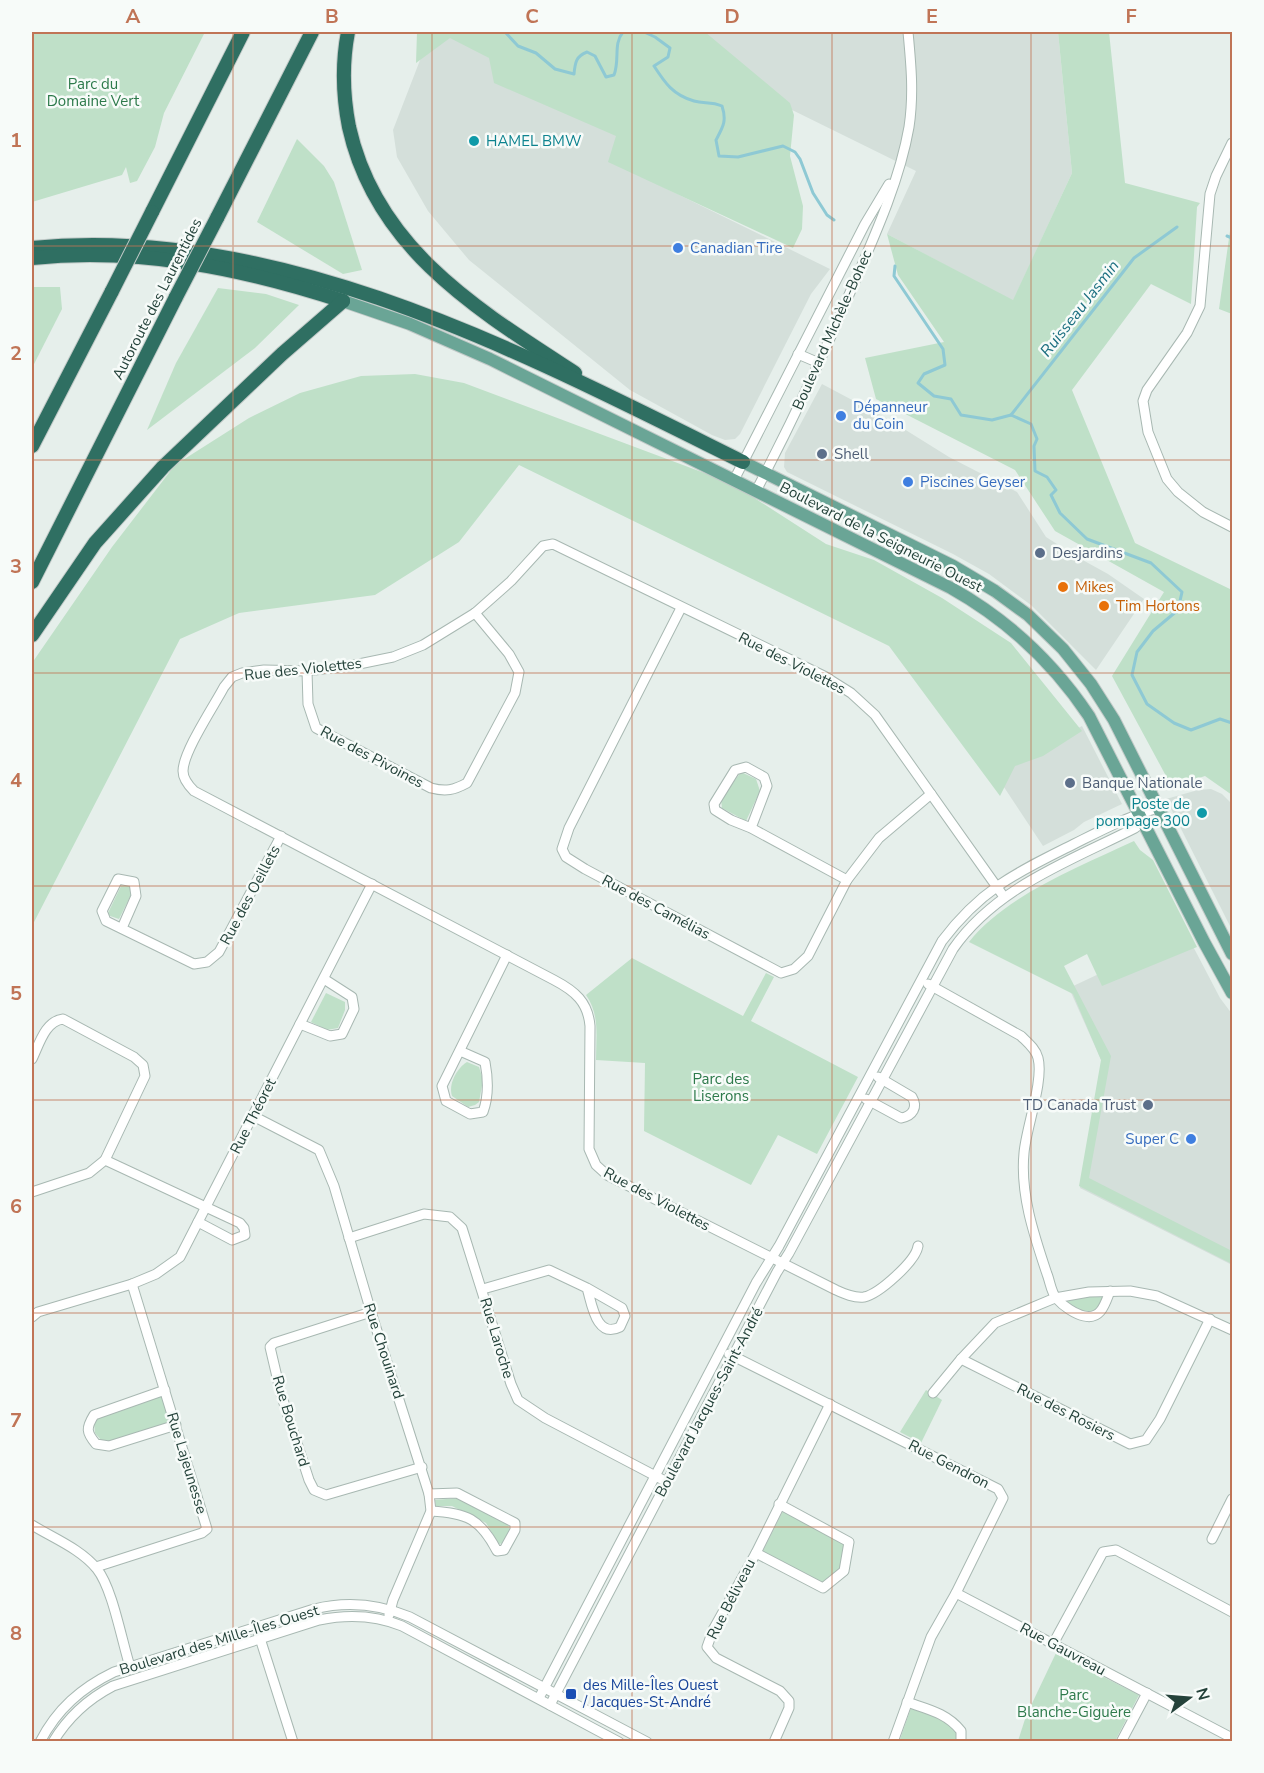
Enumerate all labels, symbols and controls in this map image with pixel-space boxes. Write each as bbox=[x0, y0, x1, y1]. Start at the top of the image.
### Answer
text: A bbox=[126, 3, 141, 30]
text: B bbox=[325, 3, 339, 30]
text: C bbox=[525, 3, 539, 30]
text: D bbox=[724, 3, 740, 30]
text: E bbox=[926, 3, 938, 30]
text: F bbox=[1125, 3, 1137, 30]
park label: Parc du Domaine Vert bbox=[47, 74, 140, 111]
text: 1 bbox=[10, 127, 22, 154]
place label: HAMEL BMW bbox=[486, 131, 582, 151]
marker: HAMEL BMW bbox=[467, 134, 481, 148]
street label: Autoroute des Laurentides bbox=[108, 215, 206, 383]
place label: Canadian Tire bbox=[690, 238, 783, 258]
marker: Canadian Tire bbox=[671, 241, 685, 255]
street label: Boulevard Michèle-Bohec bbox=[788, 247, 876, 413]
water label: Ruisseau Jasmin bbox=[1035, 256, 1124, 361]
text: 2 bbox=[10, 340, 22, 367]
place label: Dépanneur du Coin bbox=[853, 397, 928, 434]
marker: Dépanneur du Coin bbox=[834, 409, 848, 423]
place label: Shell bbox=[834, 444, 869, 464]
marker: Shell bbox=[815, 447, 829, 461]
place label: Piscines Geyser bbox=[920, 472, 1026, 492]
marker: Piscines Geyser bbox=[901, 475, 915, 489]
street label: Boulevard de la Seigneurie Ouest bbox=[776, 477, 986, 597]
place label: Desjardins bbox=[1052, 543, 1123, 563]
marker: Desjardins bbox=[1033, 546, 1047, 560]
text: 3 bbox=[10, 553, 22, 580]
place label: Mikes bbox=[1075, 577, 1114, 597]
marker: Mikes bbox=[1056, 580, 1070, 594]
place label: Tim Hortons bbox=[1116, 596, 1200, 616]
marker: Tim Hortons bbox=[1097, 599, 1111, 613]
street label: Rue des Violettes bbox=[735, 627, 849, 699]
street label: Rue des Violettes bbox=[243, 653, 363, 685]
street label: Rue des Pivoines bbox=[317, 721, 427, 793]
text: 4 bbox=[10, 767, 22, 794]
place label: Banque Nationale bbox=[1082, 773, 1203, 793]
marker: Banque Nationale bbox=[1063, 776, 1077, 790]
place label: Poste de pompage 300 bbox=[1096, 794, 1190, 831]
marker: Poste de pompage 300 bbox=[1195, 806, 1209, 820]
street label: Rue des Oeillets bbox=[215, 842, 285, 948]
street label: Rue des Camélias bbox=[598, 870, 714, 944]
text: 5 bbox=[10, 980, 22, 1007]
park label: Parc des Liserons bbox=[692, 1069, 750, 1106]
street label: Rue Théoret bbox=[225, 1074, 281, 1157]
place label: TD Canada Trust bbox=[1023, 1095, 1137, 1115]
marker: TD Canada Trust bbox=[1141, 1098, 1155, 1112]
place label: Super C bbox=[1125, 1129, 1179, 1149]
marker: Super C bbox=[1184, 1132, 1198, 1146]
street label: Rue des Violettes bbox=[600, 1162, 714, 1236]
text: 6 bbox=[10, 1193, 22, 1220]
street label: Rue Laroche bbox=[475, 1295, 519, 1381]
street label: Rue Chouinard bbox=[359, 1301, 409, 1401]
street label: Boulevard Jacques-Saint-André bbox=[650, 1304, 768, 1500]
street label: Rue Bouchard bbox=[268, 1373, 314, 1469]
street label: Rue des Rosiers bbox=[1014, 1379, 1118, 1445]
text: 7 bbox=[10, 1407, 22, 1434]
street label: Rue Lajeunesse bbox=[162, 1410, 212, 1516]
street label: Rue Gendron bbox=[905, 1435, 993, 1493]
street label: Rue Béliveau bbox=[702, 1555, 760, 1643]
street label: Boulevard des Mille-Îles Ouest bbox=[117, 1600, 322, 1680]
street label: Rue Gauvreau bbox=[1016, 1618, 1110, 1680]
text: 8 bbox=[10, 1620, 22, 1647]
north arrow bbox=[1159, 1668, 1219, 1728]
place label: des Mille-Îles Ouest / Jacques-St-André bbox=[582, 1675, 719, 1712]
park label: Parc Blanche-Giguère bbox=[1017, 1685, 1131, 1722]
text: N bbox=[1190, 1685, 1215, 1703]
marker: des Mille-Îles Ouest / Jacques-St-André bbox=[564, 1687, 578, 1701]

